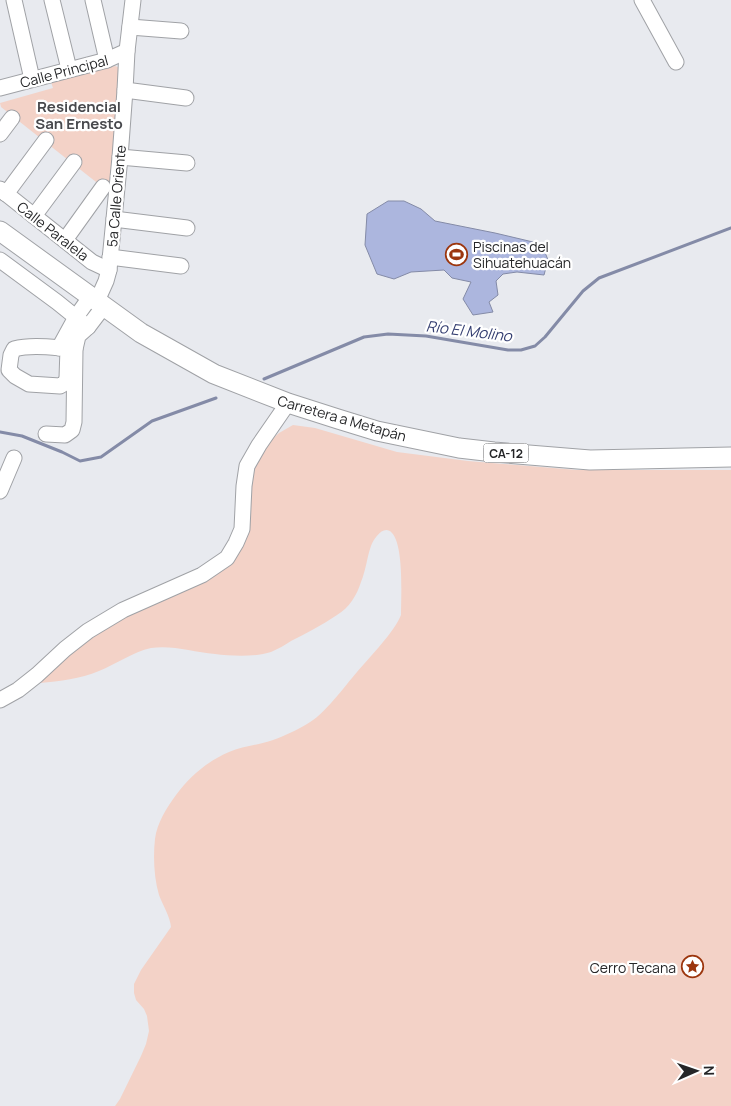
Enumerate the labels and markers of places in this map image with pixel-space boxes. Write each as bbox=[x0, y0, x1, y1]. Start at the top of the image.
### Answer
place label: Piscinas del Sihuatehuacán bbox=[473, 237, 571, 272]
sports icon: Piscinas del Sihuatehuacán bbox=[445, 242, 469, 266]
place icon: Cerro Tecana bbox=[680, 955, 704, 979]
place label: Cerro Tecana bbox=[590, 958, 676, 977]

